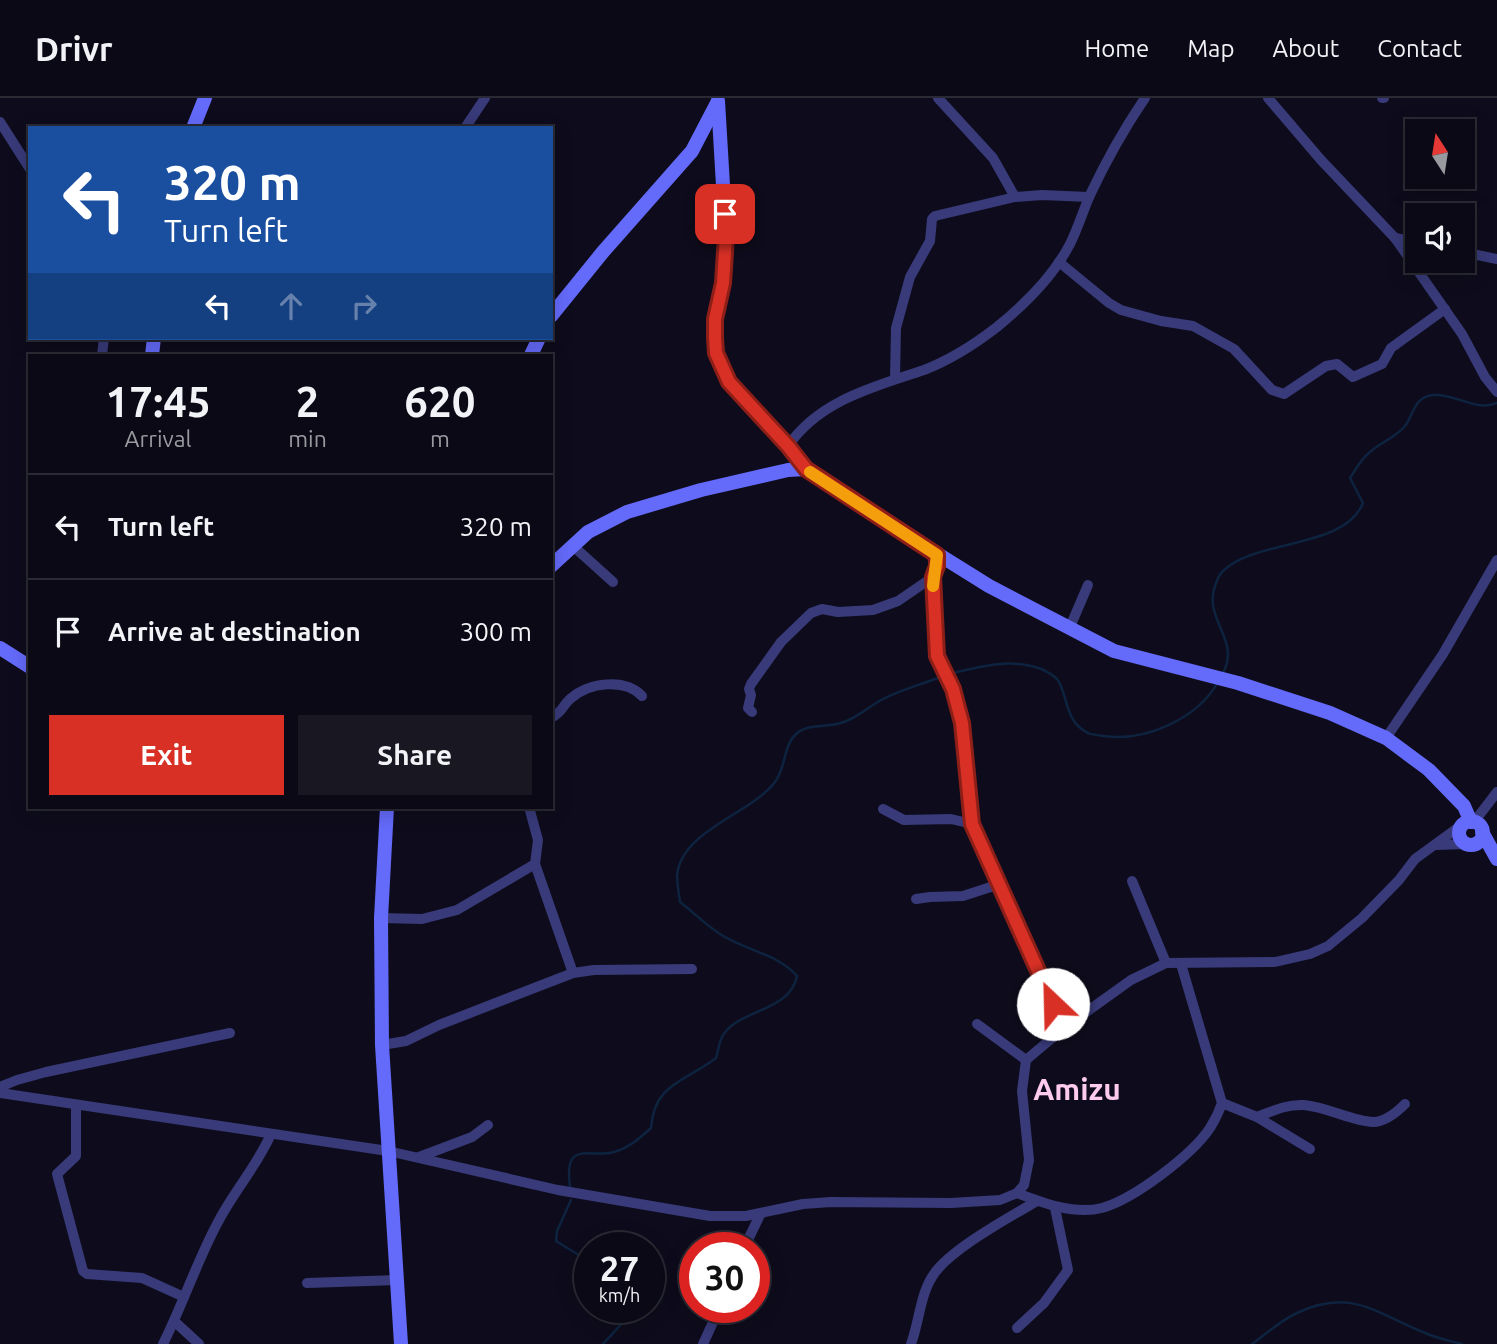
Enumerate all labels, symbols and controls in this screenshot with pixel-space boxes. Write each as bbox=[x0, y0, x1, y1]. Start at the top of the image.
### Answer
text: Drivr bbox=[35, 30, 113, 67]
text: Home bbox=[1084, 35, 1149, 62]
text: Map bbox=[1187, 35, 1234, 62]
text: About bbox=[1272, 35, 1339, 62]
text: Contact bbox=[1377, 35, 1462, 62]
north arrow bbox=[1405, 119, 1475, 189]
map controls bbox=[1405, 119, 1475, 273]
icon: left bbox=[49, 154, 140, 245]
text: 320 m bbox=[164, 154, 301, 209]
pin bbox=[695, 184, 755, 244]
icon: arrive bbox=[706, 195, 744, 233]
button: sound bbox=[1405, 203, 1475, 273]
text: Turn left bbox=[164, 212, 288, 248]
icon: left bbox=[199, 287, 237, 325]
icon: ahead bbox=[272, 287, 310, 325]
icon: right bbox=[345, 287, 383, 325]
text: 17:45 bbox=[106, 378, 211, 425]
text: 2 bbox=[296, 378, 319, 425]
text: 620 bbox=[404, 378, 475, 425]
text: Arrival bbox=[125, 426, 192, 451]
text: min bbox=[288, 426, 327, 451]
text: m bbox=[430, 426, 450, 451]
icon: left bbox=[49, 508, 87, 546]
text: Turn left bbox=[108, 512, 214, 541]
text: 320 m bbox=[460, 512, 532, 541]
icon: arrive bbox=[49, 613, 87, 651]
text: Arrive at destination bbox=[108, 617, 361, 646]
text: 300 m bbox=[460, 617, 532, 646]
button: Exit bbox=[49, 715, 284, 795]
button: Share bbox=[298, 715, 532, 795]
position arrow bbox=[1016, 967, 1090, 1041]
district label: Amizu bbox=[1033, 1072, 1121, 1106]
speed limit sign: 30 bbox=[679, 1232, 770, 1323]
text: 27 bbox=[600, 1248, 639, 1288]
text: km/h bbox=[599, 1285, 640, 1305]

